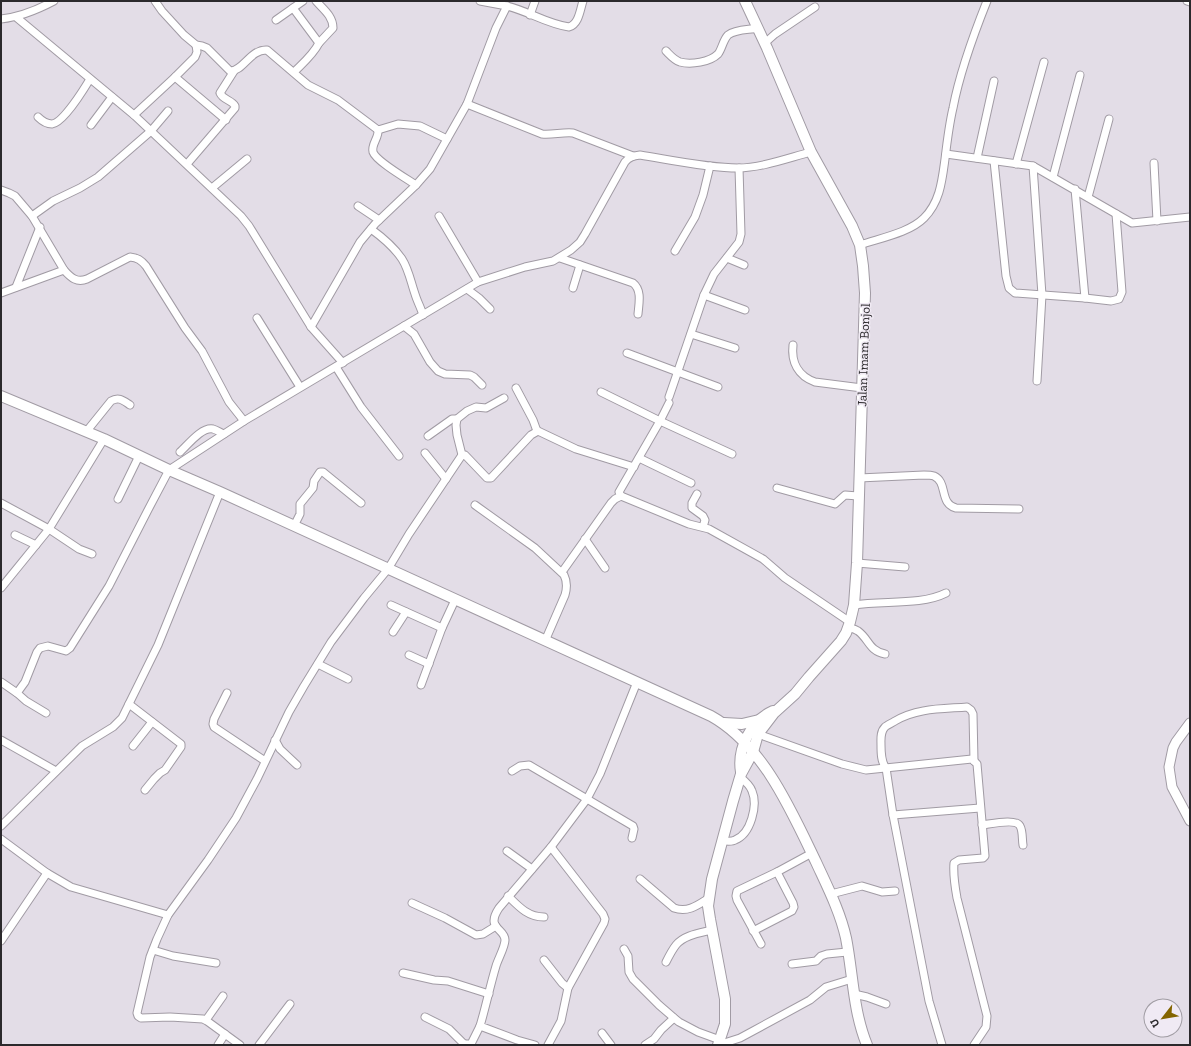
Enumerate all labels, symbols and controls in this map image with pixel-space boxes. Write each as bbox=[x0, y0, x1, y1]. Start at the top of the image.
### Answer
street label: Jalan Imam Bonjol bbox=[854, 303, 874, 407]
north arrow bbox=[1143, 998, 1183, 1038]
text: U bbox=[1147, 1016, 1162, 1030]

